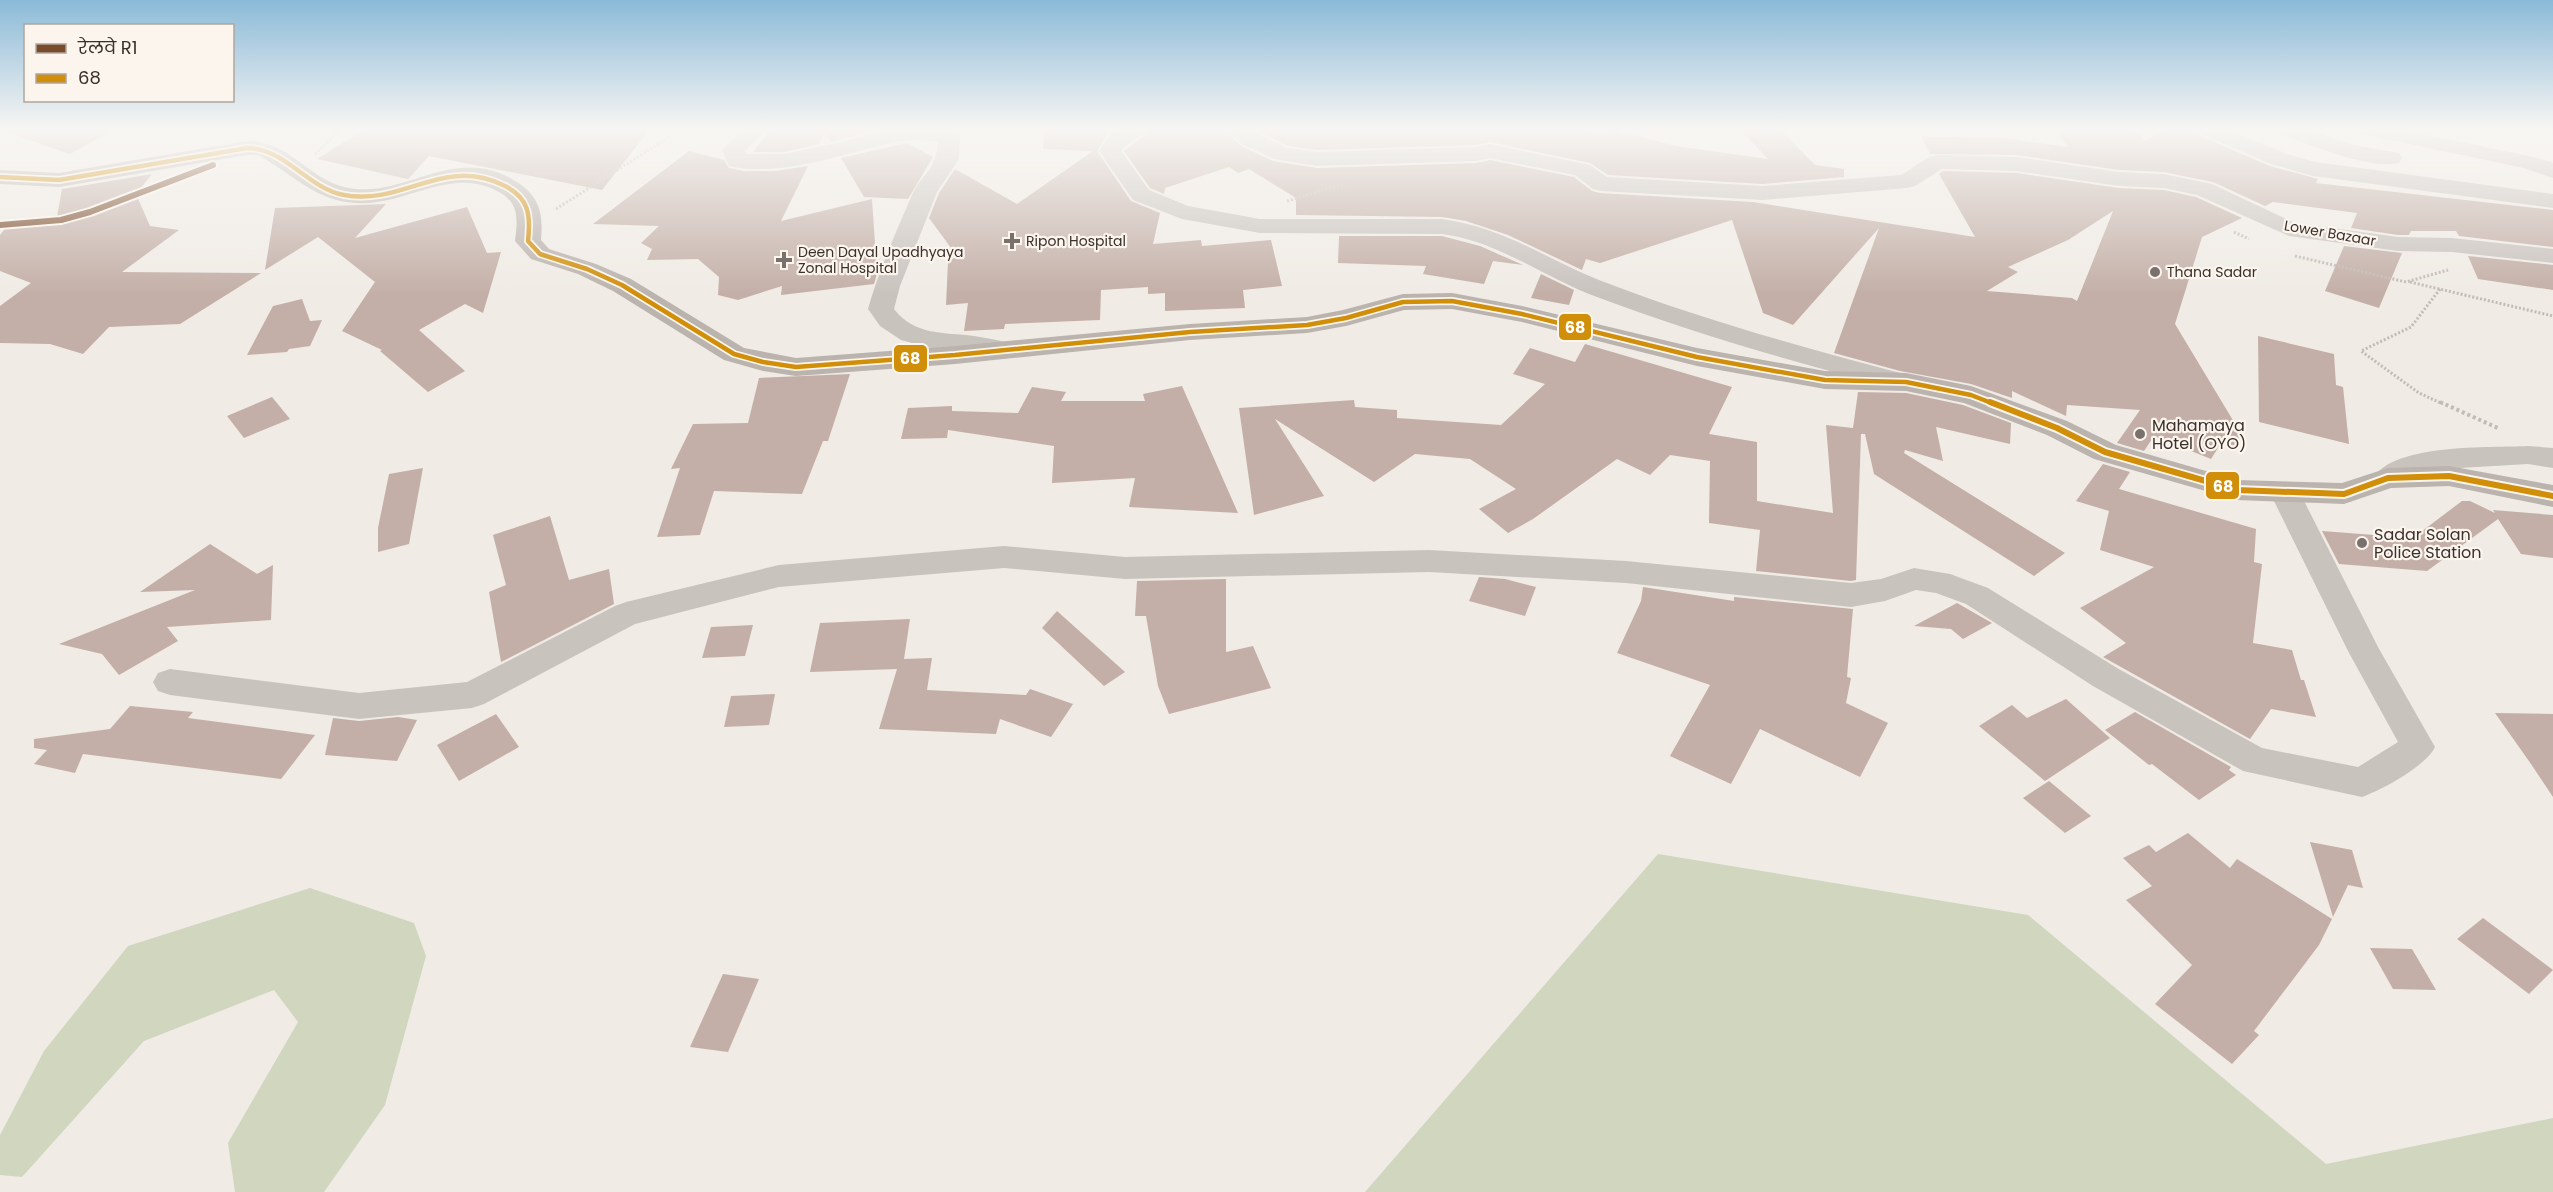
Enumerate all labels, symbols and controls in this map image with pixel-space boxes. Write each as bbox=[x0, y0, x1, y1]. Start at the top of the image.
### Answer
legend bbox=[24, 24, 234, 102]
text: रेलवे R1 bbox=[77, 35, 138, 60]
text: 68 bbox=[78, 65, 101, 90]
street label: Lower Bazaar bbox=[2283, 215, 2377, 251]
place label: Ripon Hospital bbox=[1026, 231, 1126, 251]
marker: Ripon Hospital bbox=[1003, 232, 1021, 250]
place label: Deen Dayal Upadhyaya Zonal Hospital bbox=[798, 242, 963, 278]
marker: Deen Dayal Upadhyaya Zonal Hospital bbox=[775, 251, 793, 269]
place label: Thana Sadar bbox=[2167, 262, 2257, 282]
marker: Thana Sadar bbox=[2148, 265, 2162, 279]
line badge: 68 bbox=[1558, 313, 1592, 341]
text: 68 bbox=[1565, 316, 1585, 339]
line badge: 68 bbox=[893, 344, 928, 373]
text: 68 bbox=[900, 347, 920, 370]
place label: Mahamaya Hotel (OYO) bbox=[2152, 414, 2246, 455]
marker: Mahamaya Hotel (OYO) bbox=[2133, 427, 2147, 441]
line badge: 68 bbox=[2205, 471, 2240, 500]
text: 68 bbox=[2213, 475, 2233, 498]
place label: Sadar Solan Police Station bbox=[2374, 523, 2482, 564]
marker: Sadar Solan Police Station bbox=[2355, 536, 2369, 550]

